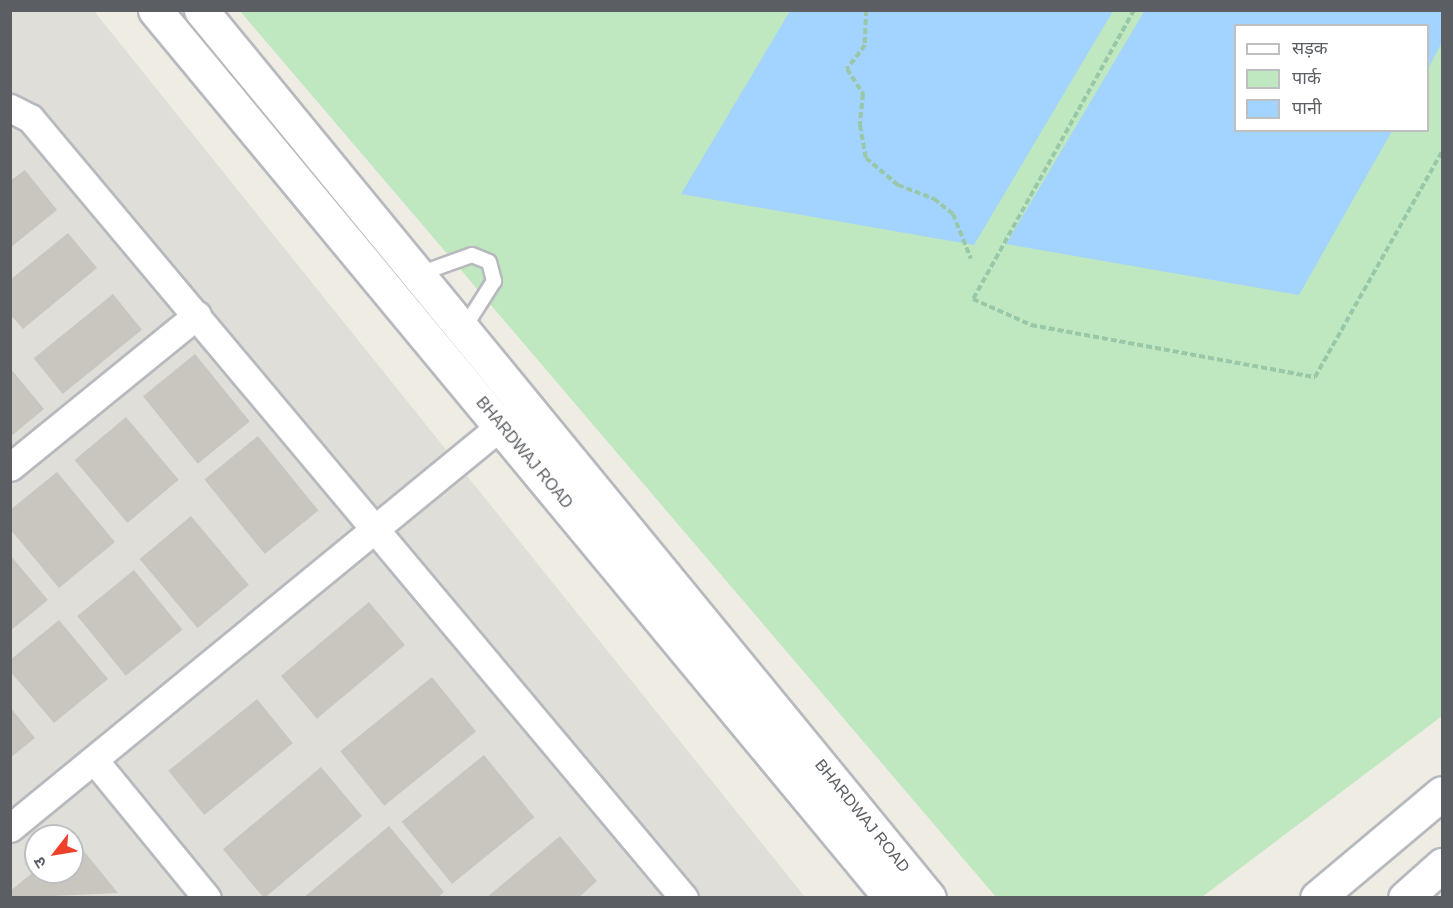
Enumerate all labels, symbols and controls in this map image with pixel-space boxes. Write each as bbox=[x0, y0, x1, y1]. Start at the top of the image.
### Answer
legend bbox=[1234, 24, 1429, 132]
text: सड़क bbox=[1292, 38, 1328, 58]
text: पार्क bbox=[1292, 68, 1321, 88]
text: पानी bbox=[1292, 98, 1322, 118]
street label: BHARDWAJ ROAD bbox=[472, 393, 576, 513]
street label: BHARDWAJ ROAD bbox=[811, 756, 913, 876]
north arrow bbox=[24, 824, 84, 884]
text: उ bbox=[30, 854, 50, 871]

